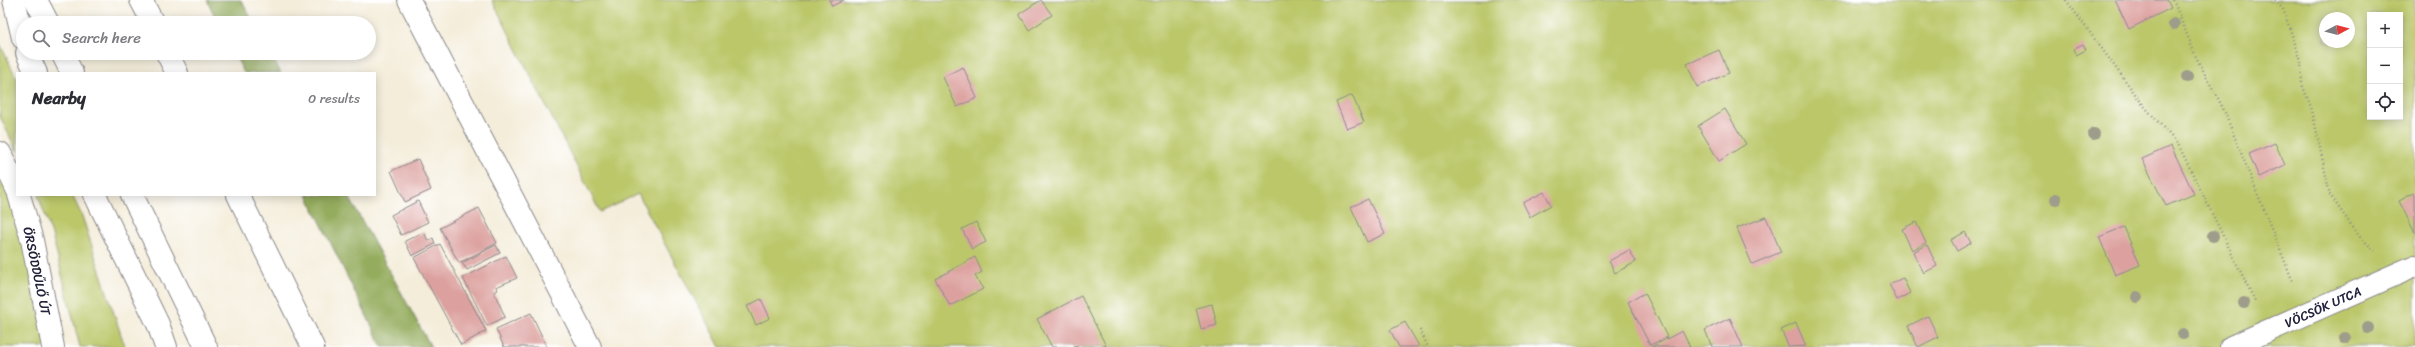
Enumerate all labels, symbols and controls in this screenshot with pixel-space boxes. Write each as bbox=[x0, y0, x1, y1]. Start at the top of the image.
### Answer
north arrow bbox=[2319, 12, 2355, 48]
map controls bbox=[2367, 12, 2403, 120]
button: + bbox=[2367, 12, 2403, 48]
search box bbox=[16, 16, 376, 60]
text: Search here bbox=[62, 25, 141, 51]
icon: search bbox=[30, 27, 52, 49]
button: − bbox=[2367, 48, 2403, 84]
text: Nearby bbox=[32, 83, 86, 113]
button: locate bbox=[2367, 84, 2403, 120]
text: 0 results bbox=[308, 87, 360, 110]
street label: ÖRSÖDDŰLŐ ÚT bbox=[16, 225, 58, 319]
street label: VÖCSÖK UTCA bbox=[2281, 280, 2365, 334]

